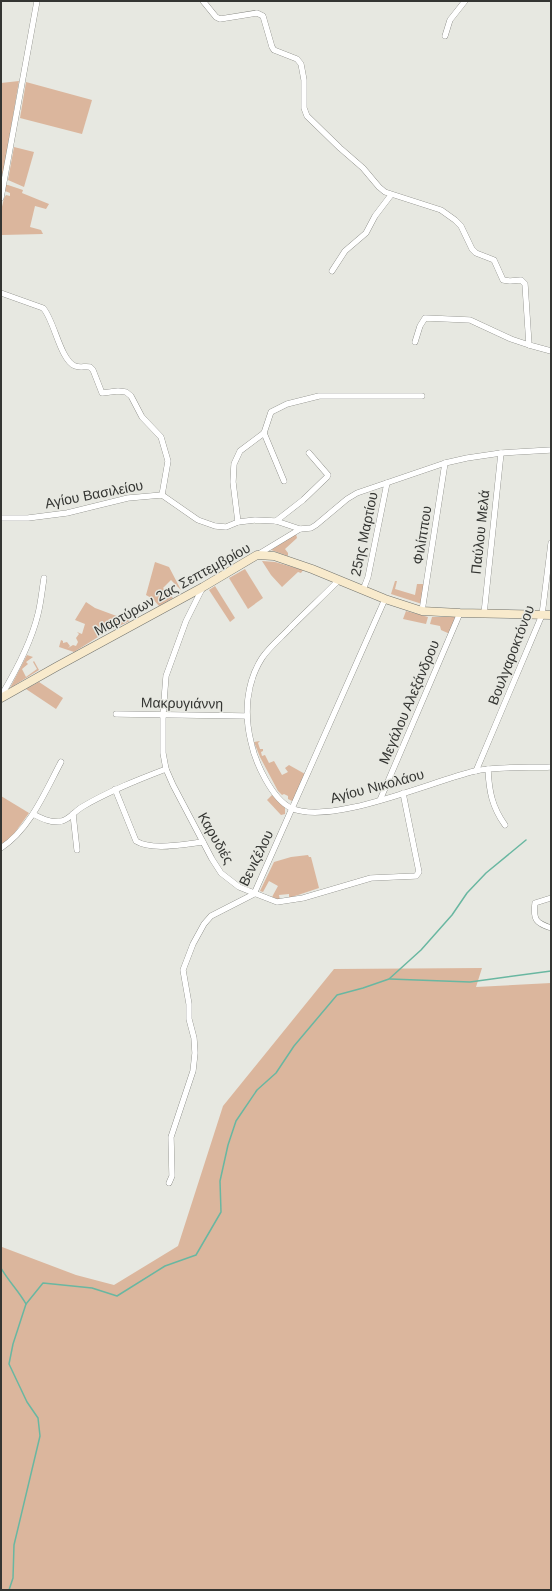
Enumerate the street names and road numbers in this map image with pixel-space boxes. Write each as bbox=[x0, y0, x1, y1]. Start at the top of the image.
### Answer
street label: Αγίου Βασιλείου bbox=[44, 477, 144, 511]
street label: Παύλου Μελά bbox=[468, 489, 492, 575]
street label: 25ης Μαρτίου bbox=[347, 490, 381, 578]
street label: Φιλίππου bbox=[409, 505, 435, 565]
street label: Μαρτύρων 2ας Σεπτεμβρίου bbox=[91, 539, 253, 639]
street label: Βουλγαροκτόνου bbox=[485, 603, 537, 707]
street label: Μεγάλου Αλεξάνδρου bbox=[376, 638, 442, 766]
street label: Μακρυγιάννη bbox=[141, 694, 223, 712]
street label: Αγίου Νικολάου bbox=[328, 766, 426, 806]
street label: Καρυδιές bbox=[195, 809, 237, 867]
street label: Βενιζέλου bbox=[236, 827, 276, 889]

